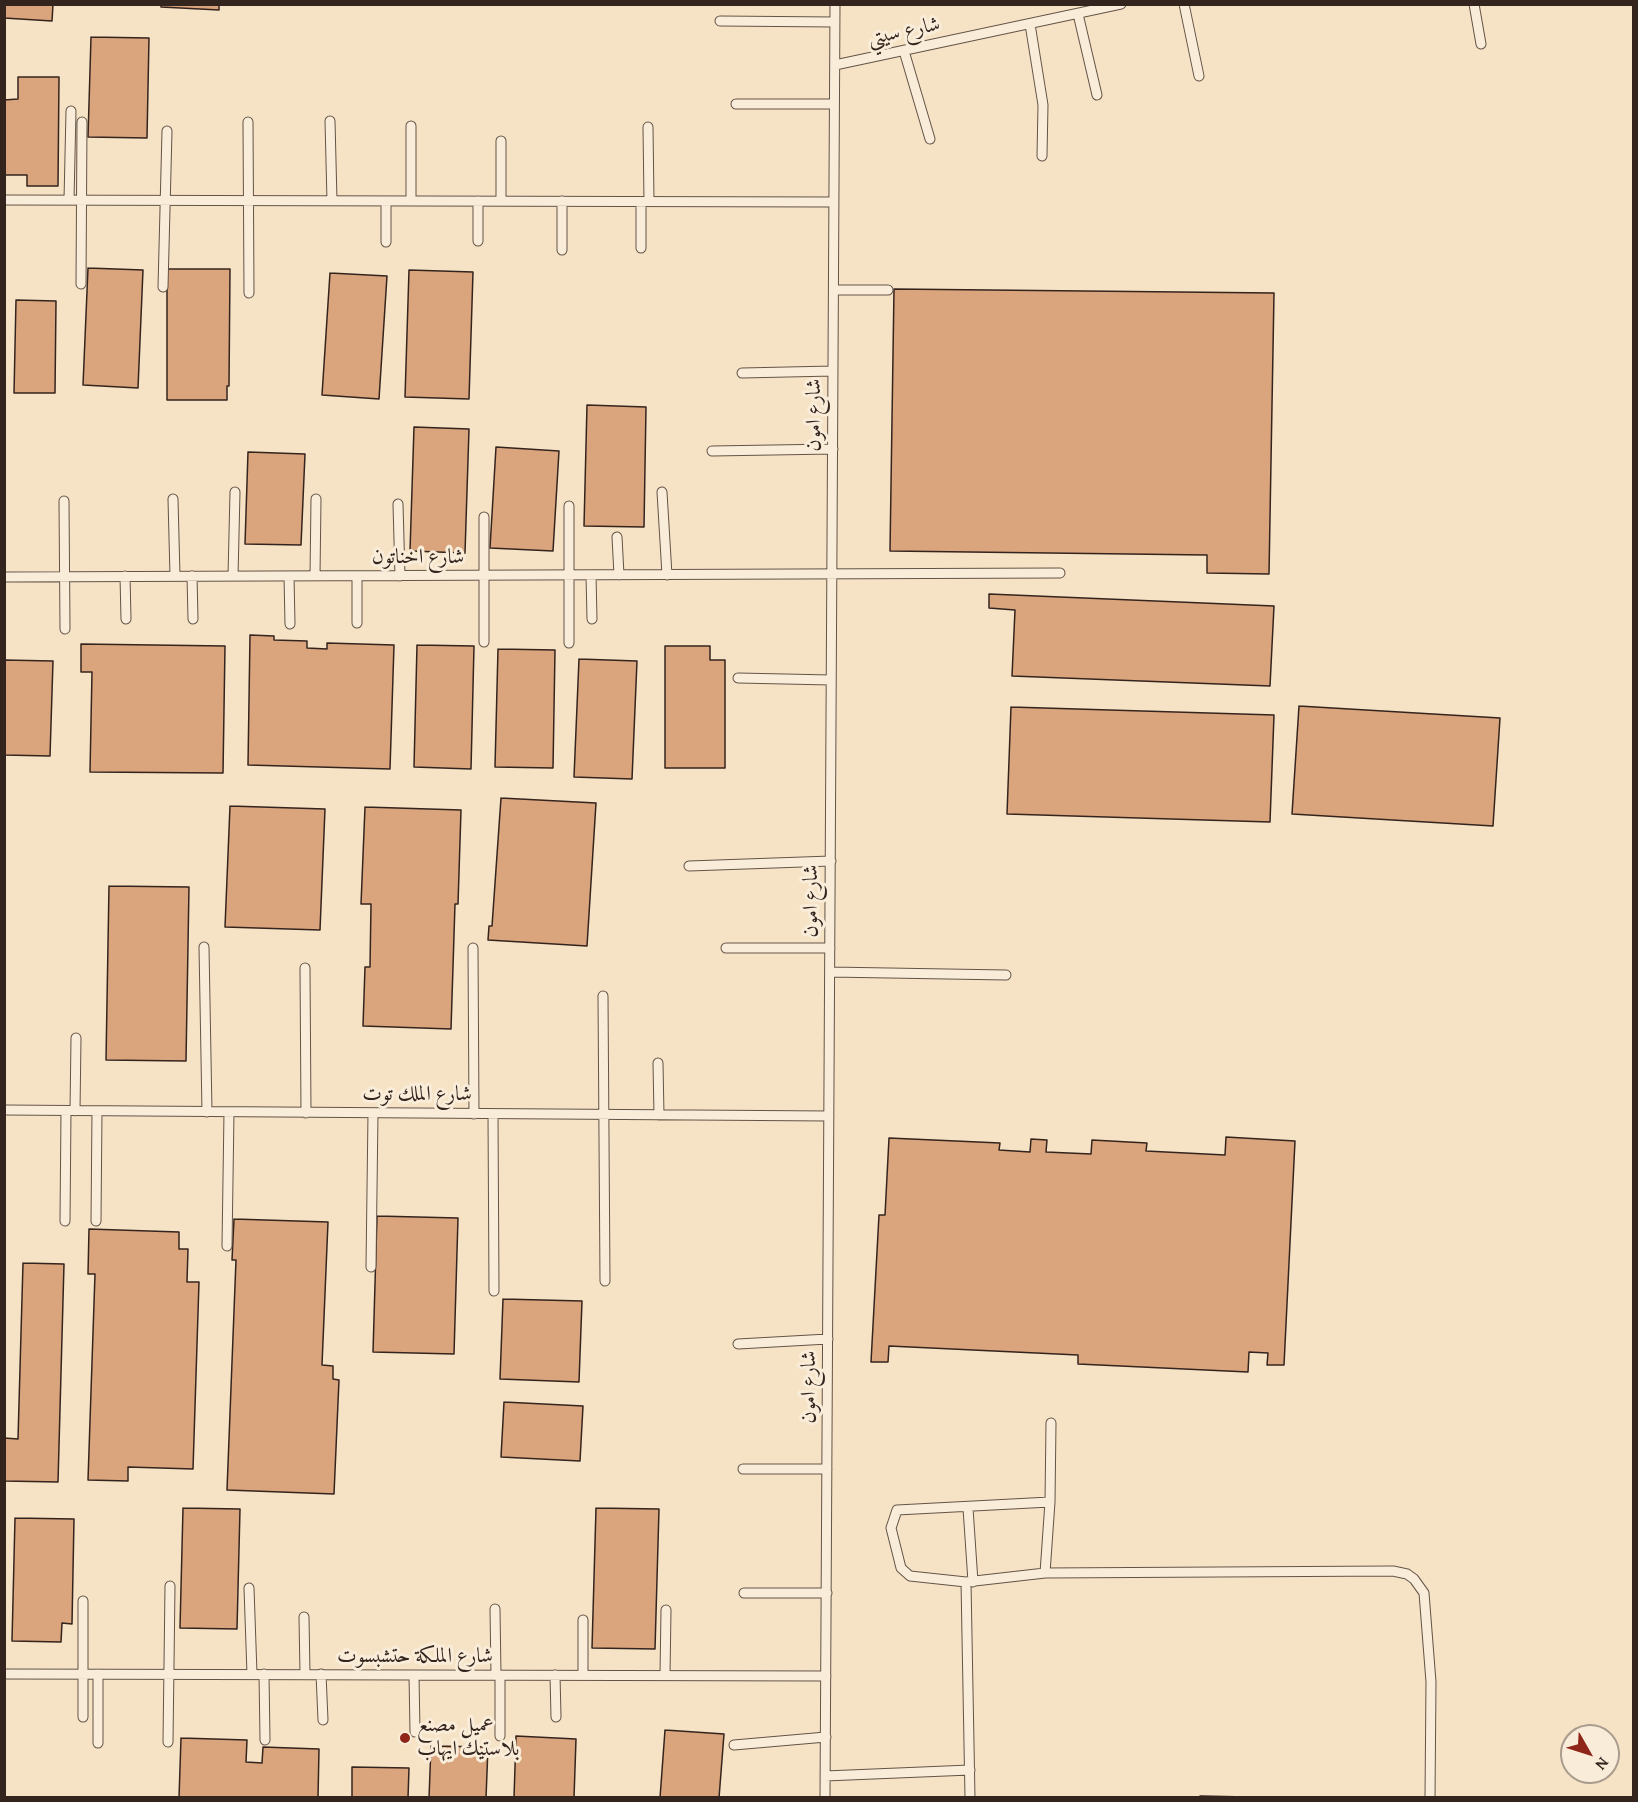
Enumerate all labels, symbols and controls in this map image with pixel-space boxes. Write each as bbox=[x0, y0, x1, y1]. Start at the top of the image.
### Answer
street label: شارع سيتي bbox=[865, 12, 943, 52]
street label: شارع امون bbox=[802, 378, 828, 452]
street label: شارع اخناتون bbox=[372, 545, 464, 571]
street label: شارع امون bbox=[799, 864, 825, 938]
street label: شارع الملك توت bbox=[362, 1082, 472, 1108]
street label: شارع امون bbox=[797, 1350, 823, 1424]
street label: شارع الملكة حتشبسوت bbox=[337, 1644, 493, 1670]
place label: عميل مصنع بلاستيك ايهاب bbox=[417, 1713, 520, 1763]
north arrow bbox=[1560, 1724, 1620, 1784]
marker: عميل مصنع بلاستيك ايهاب bbox=[398, 1731, 412, 1745]
text: N bbox=[1590, 1752, 1615, 1776]

